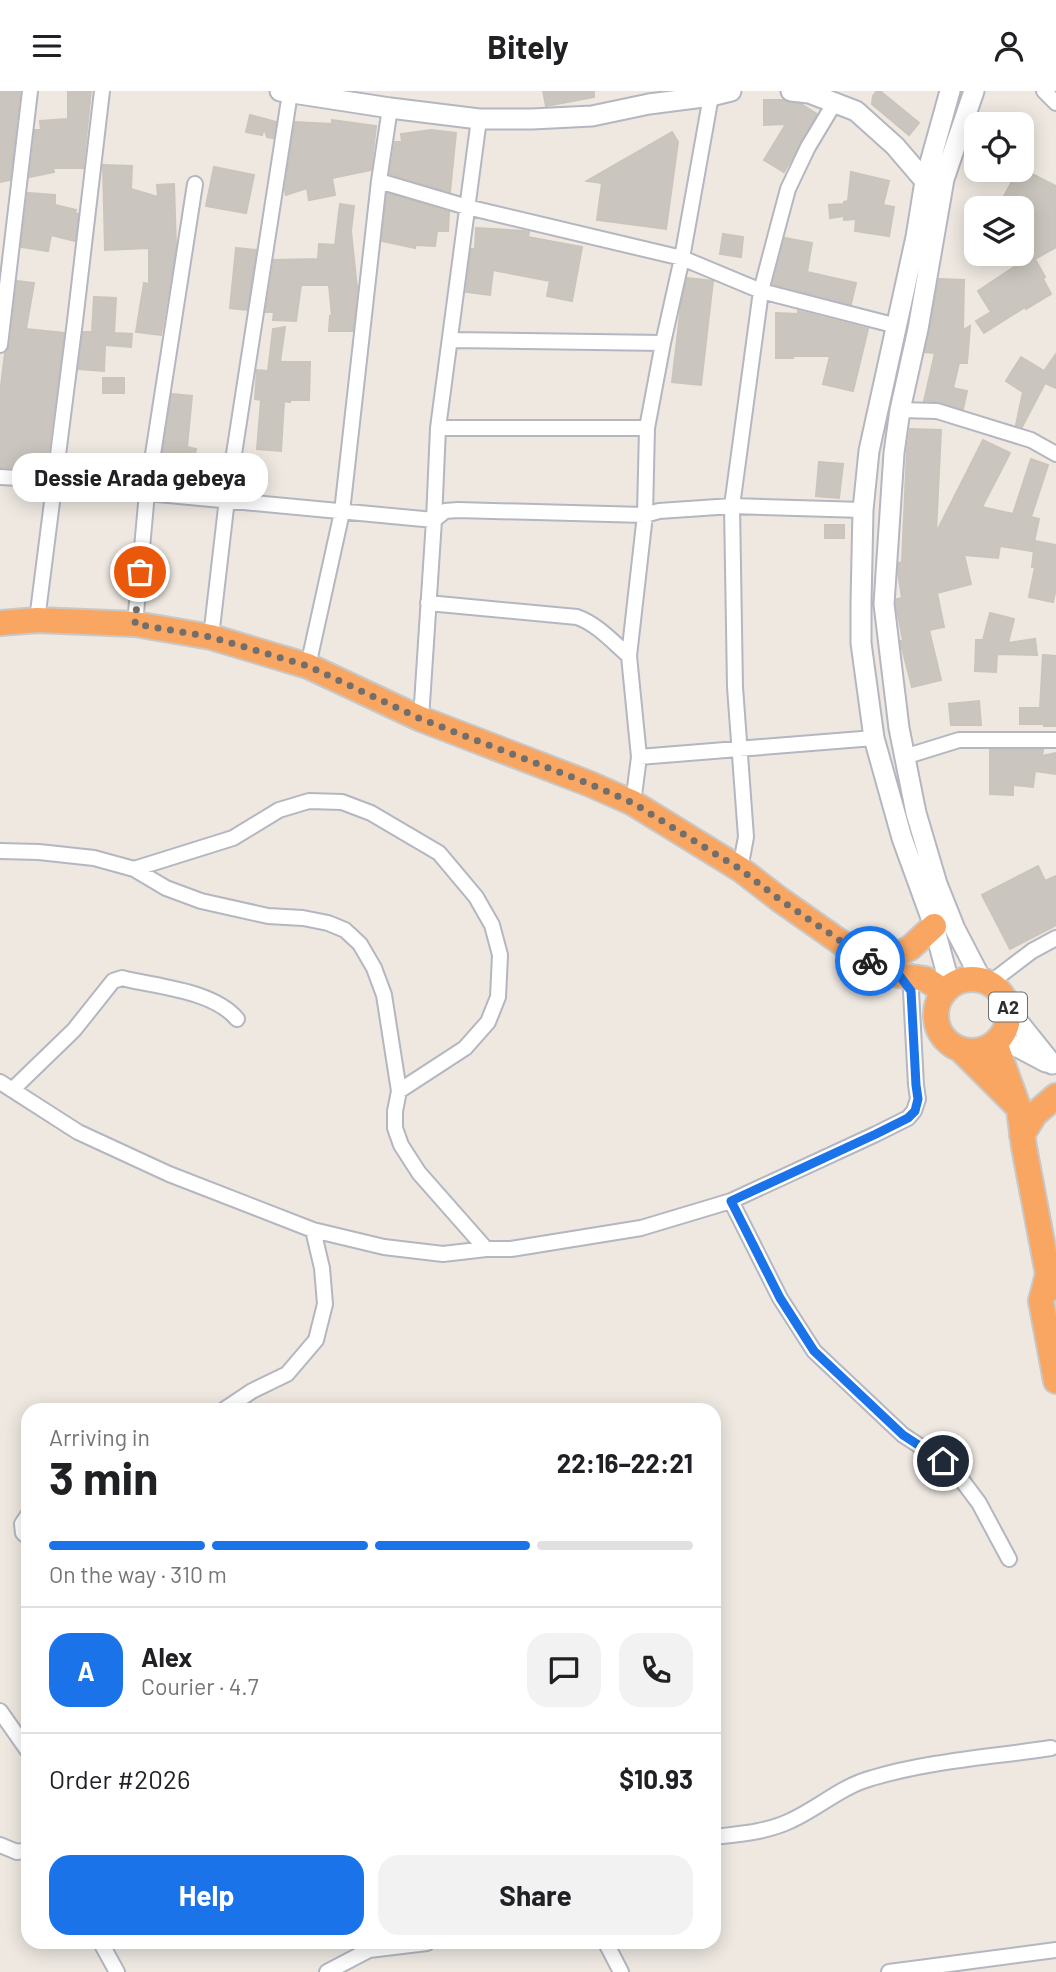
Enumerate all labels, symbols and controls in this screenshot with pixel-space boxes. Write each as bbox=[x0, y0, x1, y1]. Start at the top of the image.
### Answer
icon: menu bbox=[28, 27, 66, 65]
text: Bitely bbox=[487, 27, 569, 65]
icon: person bbox=[990, 27, 1028, 65]
map controls bbox=[964, 112, 1034, 266]
button: locate bbox=[964, 112, 1034, 182]
button: layers bbox=[964, 196, 1034, 266]
callout: Dessie Arada gebeya bbox=[12, 453, 268, 502]
text: Dessie Arada gebeya bbox=[34, 463, 246, 491]
pin bbox=[110, 542, 170, 602]
icon: bag bbox=[121, 553, 159, 591]
courier bbox=[835, 926, 905, 996]
icon: bike bbox=[851, 942, 889, 980]
road number: A2 bbox=[989, 993, 1027, 1022]
text: Arriving in bbox=[49, 1423, 150, 1451]
pin bbox=[913, 1431, 973, 1491]
icon: home bbox=[924, 1442, 962, 1480]
text: 22:16–22:21 bbox=[557, 1447, 693, 1478]
text: 3 min bbox=[49, 1449, 158, 1504]
text: On the way · 310 m bbox=[49, 1560, 227, 1588]
button: chat bbox=[527, 1633, 601, 1707]
button: phone bbox=[619, 1633, 693, 1707]
text: Alex bbox=[141, 1641, 192, 1672]
text: A bbox=[77, 1655, 95, 1686]
text: Courier · 4.7 bbox=[141, 1672, 259, 1700]
text: Order #2026 bbox=[49, 1763, 190, 1794]
text: $10.93 bbox=[619, 1763, 693, 1794]
button: Help bbox=[49, 1855, 364, 1935]
button: Share bbox=[378, 1855, 693, 1935]

